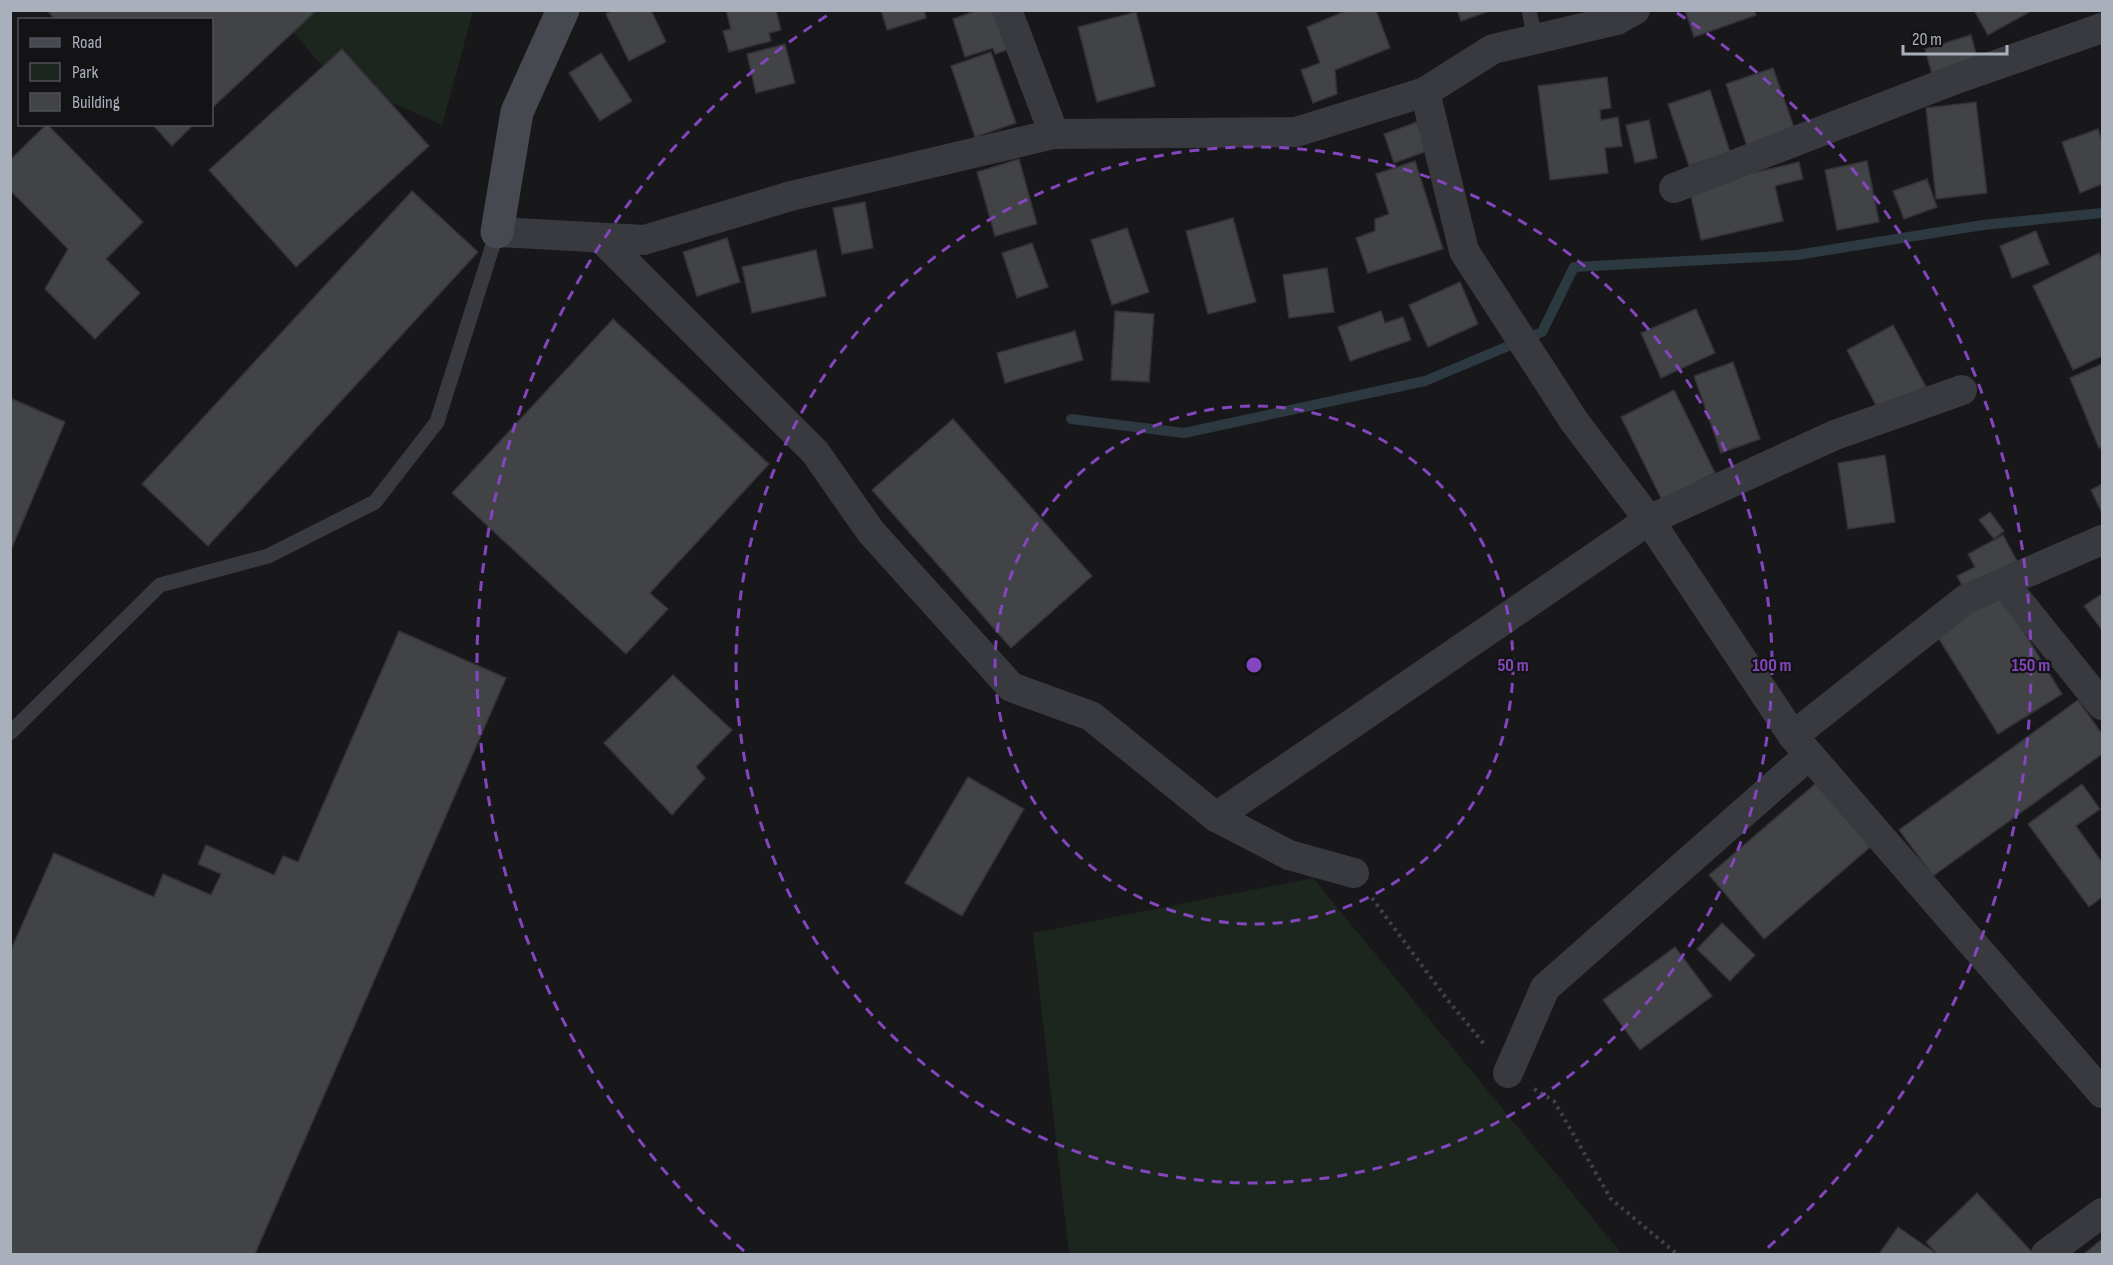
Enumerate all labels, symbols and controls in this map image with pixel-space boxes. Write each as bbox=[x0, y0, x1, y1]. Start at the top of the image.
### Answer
legend bbox=[18, 18, 213, 126]
scale bar bbox=[1903, 18, 2006, 56]
text: 20 m bbox=[1912, 29, 1942, 50]
text: Road bbox=[72, 32, 102, 53]
text: Park bbox=[72, 62, 98, 83]
text: Building bbox=[72, 92, 120, 113]
centre of rings bbox=[1244, 655, 1264, 675]
text: 50 m bbox=[1497, 655, 1529, 676]
text: 100 m bbox=[1753, 655, 1792, 676]
text: 150 m bbox=[2012, 655, 2050, 676]

